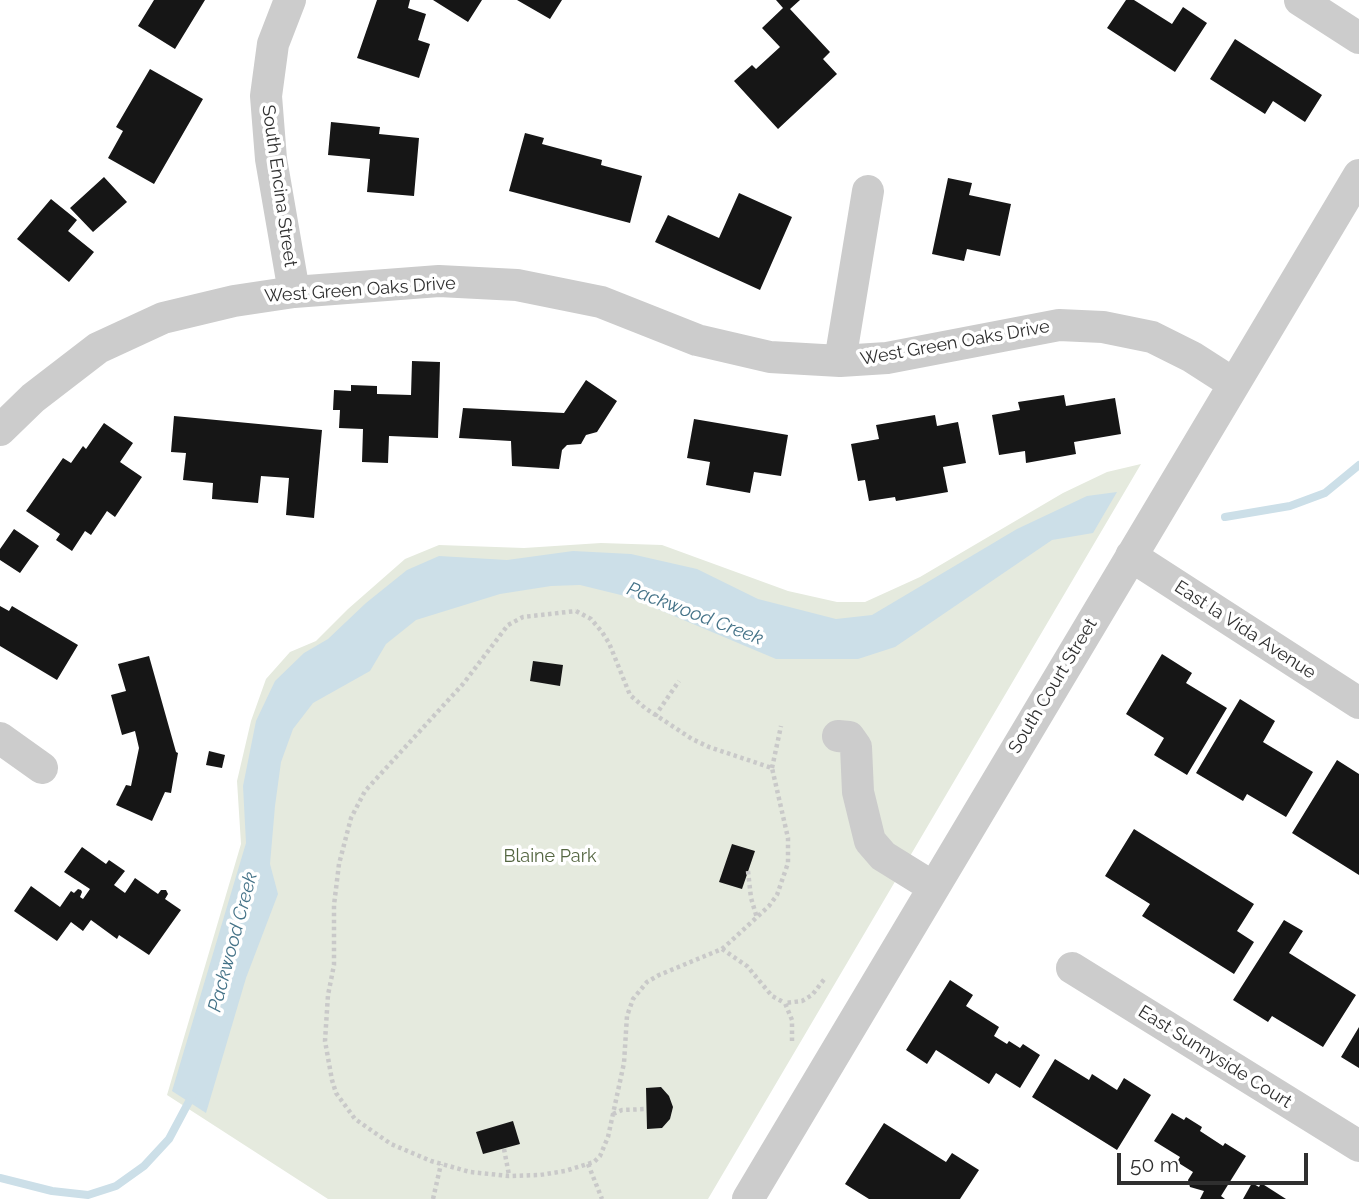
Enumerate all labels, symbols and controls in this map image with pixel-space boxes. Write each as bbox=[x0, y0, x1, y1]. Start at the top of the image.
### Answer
street label: South Encina Street bbox=[257, 104, 301, 268]
street label: West Green Oaks Drive bbox=[264, 273, 456, 307]
street label: West Green Oaks Drive bbox=[859, 316, 1051, 370]
street label: East la Vida Avenue bbox=[1170, 576, 1320, 684]
water label: Packwood Creek bbox=[624, 578, 766, 650]
street label: South Court Street bbox=[1004, 614, 1102, 758]
park label: Blaine Park bbox=[503, 846, 597, 868]
water label: Packwood Creek bbox=[203, 870, 263, 1014]
street label: East Sunnyside Court bbox=[1134, 1001, 1296, 1113]
scale bar bbox=[1121, 1140, 1312, 1184]
text: 50 m bbox=[1130, 1152, 1179, 1177]

